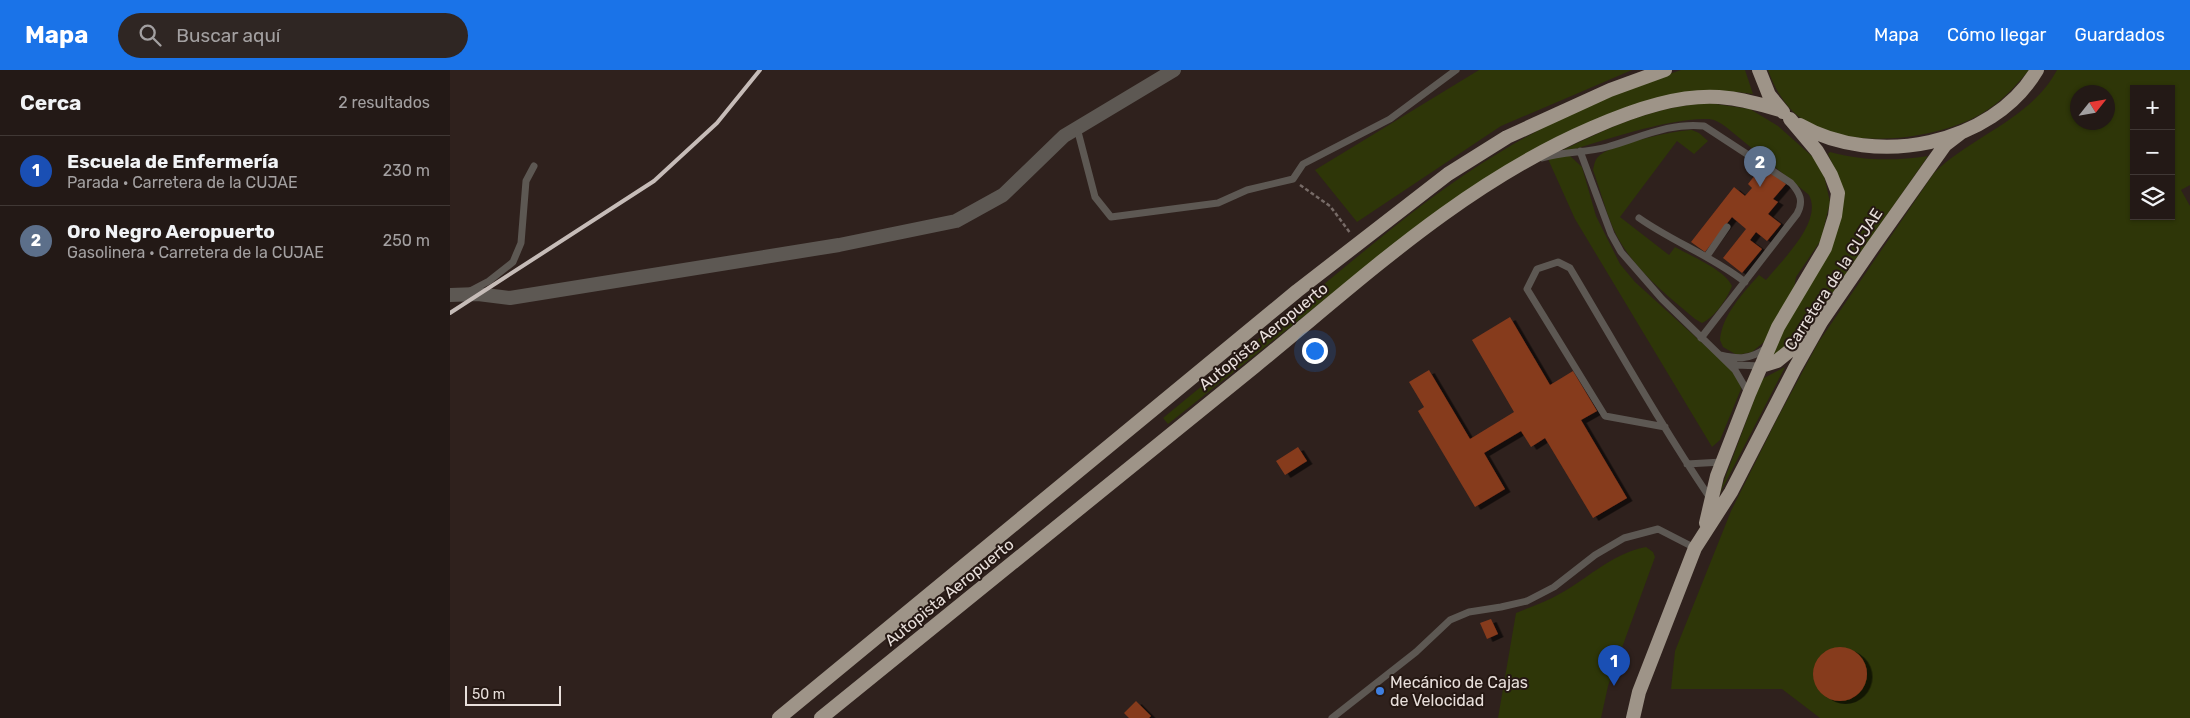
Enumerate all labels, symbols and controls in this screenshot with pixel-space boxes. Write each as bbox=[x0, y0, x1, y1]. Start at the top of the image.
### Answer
search box bbox=[118, 13, 468, 58]
text: Mapa bbox=[25, 21, 88, 49]
icon: search bbox=[136, 21, 164, 49]
text: Buscar aquí bbox=[176, 24, 280, 47]
text: Mapa bbox=[1874, 24, 1919, 46]
text: Cómo llegar bbox=[1947, 24, 2046, 46]
text: Guardados bbox=[2074, 24, 2165, 46]
north arrow bbox=[2070, 85, 2115, 130]
map controls bbox=[2130, 85, 2175, 220]
button: + bbox=[2130, 85, 2175, 130]
text: Cerca bbox=[20, 90, 81, 115]
text: 2 resultados bbox=[338, 93, 430, 112]
button: − bbox=[2130, 130, 2175, 175]
pin: 2 bbox=[1744, 146, 1776, 187]
text: Escuela de Enfermería bbox=[67, 150, 279, 173]
text: 1 bbox=[32, 161, 40, 180]
text: 230 m bbox=[383, 161, 430, 180]
text: Parada · Carretera de la CUJAE bbox=[67, 173, 298, 192]
button: layers bbox=[2130, 175, 2175, 220]
street label: Carretera de la CUJAE bbox=[1780, 205, 1886, 354]
text: Oro Negro Aeropuerto bbox=[67, 220, 275, 243]
text: 2 bbox=[31, 231, 41, 250]
text: 250 m bbox=[383, 231, 430, 250]
text: Gasolinera · Carretera de la CUJAE bbox=[67, 243, 324, 262]
street label: Autopista Aeropuerto bbox=[1195, 279, 1332, 394]
your location bbox=[1302, 338, 1328, 364]
street label: Autopista Aeropuerto bbox=[881, 535, 1018, 650]
pin: 1 bbox=[1598, 645, 1630, 686]
place label: Mecánico de Cajas de Velocidad bbox=[1390, 673, 1528, 710]
scale bar bbox=[465, 683, 561, 706]
marker: Mecánico de Cajas de Velocidad bbox=[1374, 685, 1386, 697]
text: 50 m bbox=[472, 686, 505, 703]

